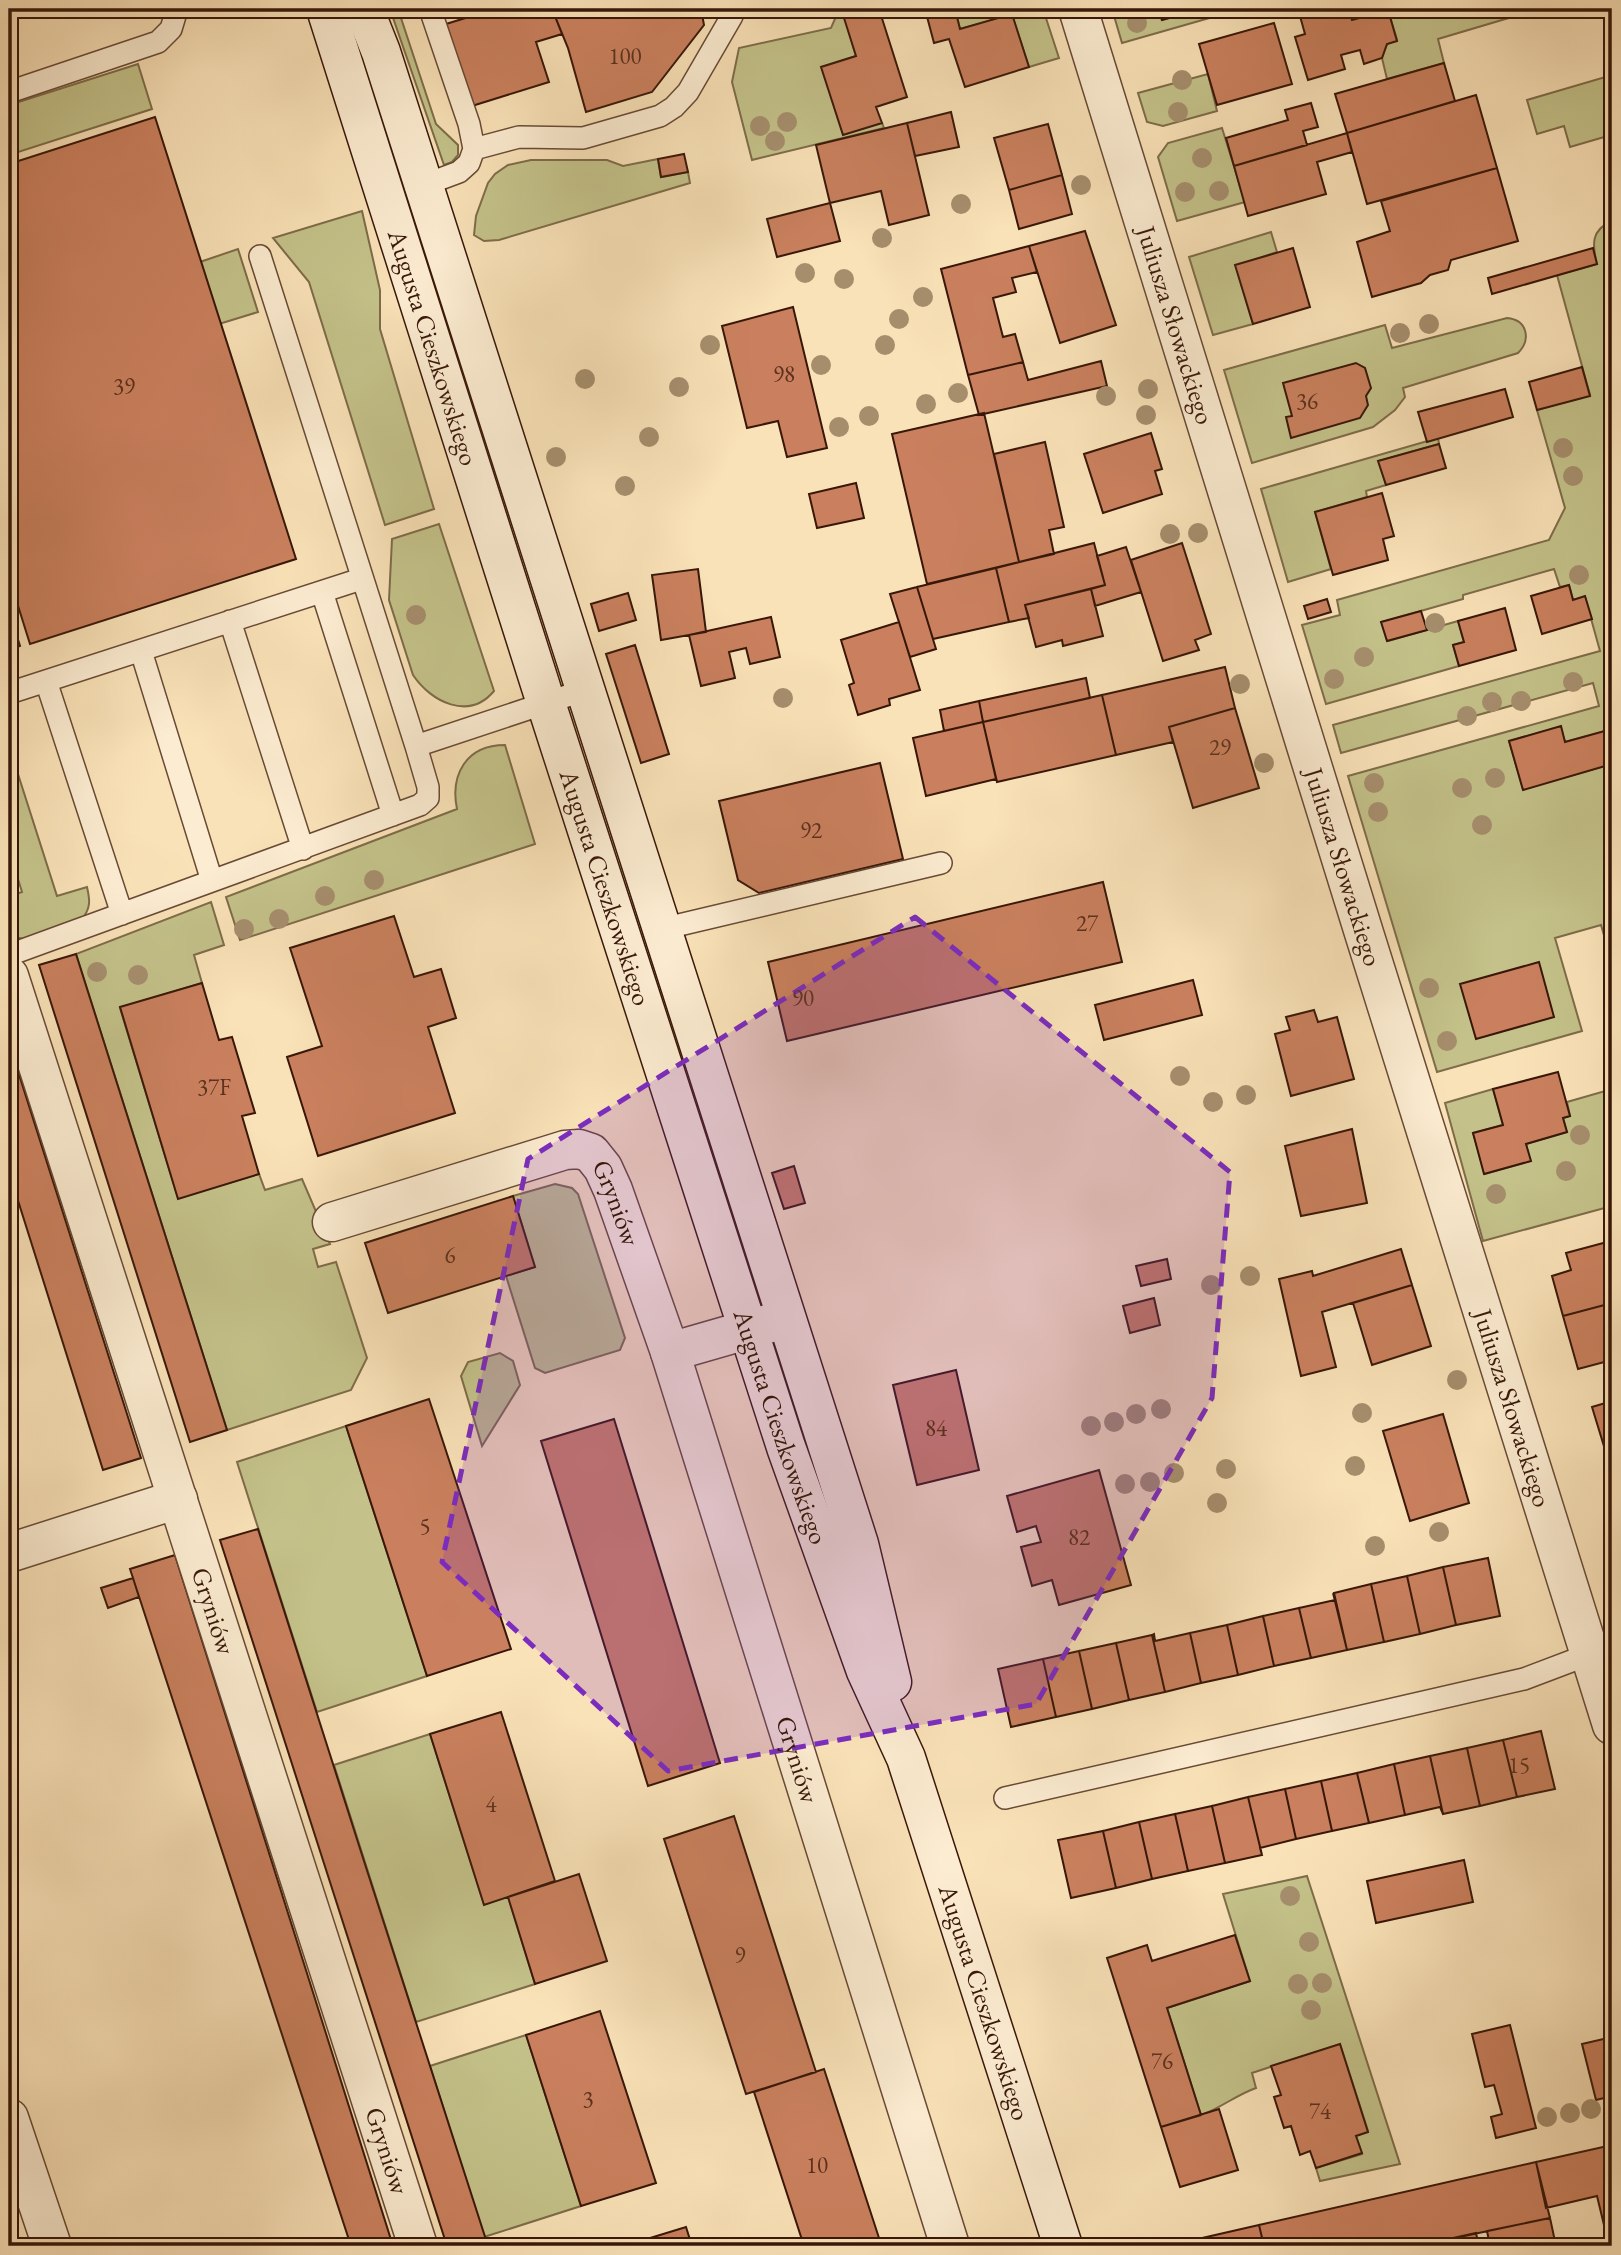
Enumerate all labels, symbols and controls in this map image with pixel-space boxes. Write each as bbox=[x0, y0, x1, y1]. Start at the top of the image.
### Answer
house number: 100 bbox=[608, 41, 642, 71]
street label: Juliusza Słowackiego bbox=[1129, 220, 1223, 429]
street label: Augusta Cieszkowskiego bbox=[380, 224, 487, 470]
house number: 98 bbox=[773, 359, 795, 389]
house number: 39 bbox=[113, 371, 135, 401]
house number: 36 bbox=[1296, 386, 1318, 416]
house number: 29 bbox=[1209, 732, 1231, 762]
street label: Juliusza Słowackiego bbox=[1296, 762, 1390, 970]
street label: Augusta Cieszkowskiego bbox=[551, 764, 659, 1010]
house number: 92 bbox=[800, 815, 822, 845]
house number: 27 bbox=[1076, 908, 1099, 938]
house number: 90 bbox=[792, 983, 814, 1013]
house number: 37F bbox=[197, 1072, 231, 1102]
street label: Gryniów bbox=[584, 1154, 648, 1250]
house number: 6 bbox=[444, 1240, 456, 1270]
street label: Juliusza Słowackiego bbox=[1465, 1303, 1560, 1511]
street label: Augusta Cieszkowskiego bbox=[725, 1304, 836, 1549]
house number: 84 bbox=[925, 1413, 948, 1443]
house number: 5 bbox=[419, 1511, 431, 1541]
house number: 82 bbox=[1068, 1522, 1090, 1552]
street label: Gryniów bbox=[184, 1563, 243, 1659]
street label: Gryniów bbox=[768, 1712, 827, 1807]
house number: 15 bbox=[1508, 1750, 1530, 1780]
house number: 4 bbox=[485, 1789, 497, 1819]
street label: Augusta Cieszkowskiego bbox=[930, 1879, 1038, 2125]
house number: 9 bbox=[734, 1940, 746, 1970]
house number: 76 bbox=[1151, 2046, 1173, 2076]
house number: 3 bbox=[582, 2084, 594, 2114]
house number: 74 bbox=[1309, 2096, 1332, 2126]
street label: Gryniów bbox=[357, 2103, 417, 2199]
house number: 10 bbox=[806, 2150, 828, 2180]

